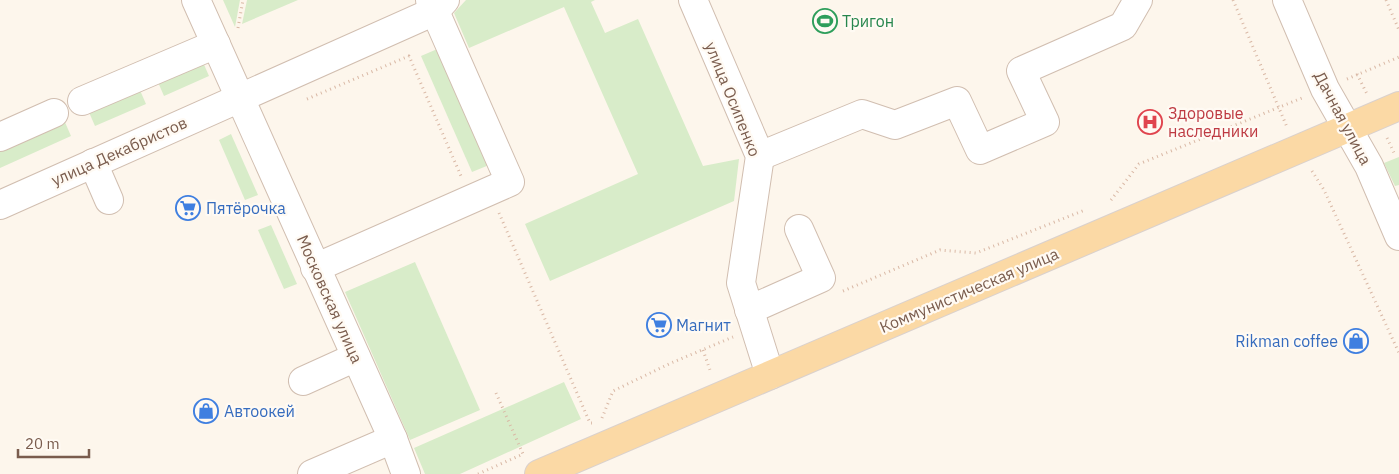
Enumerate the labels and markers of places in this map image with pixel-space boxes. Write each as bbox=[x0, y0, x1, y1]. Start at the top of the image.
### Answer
sports icon: Тригон bbox=[812, 8, 838, 34]
place label: Тригон bbox=[842, 11, 894, 31]
place label: Здоровые наследники bbox=[1168, 103, 1258, 141]
hospital icon: Здоровые наследники bbox=[1137, 109, 1163, 135]
supermarket icon: Пятёрочка bbox=[175, 195, 201, 221]
place label: Пятёрочка bbox=[206, 198, 286, 218]
supermarket icon: Магнит bbox=[646, 312, 672, 338]
place label: Магнит bbox=[676, 315, 731, 335]
shop icon: Rikman coffee bbox=[1343, 328, 1369, 354]
place label: Rikman coffee bbox=[1235, 331, 1338, 351]
shop icon: Автоокей bbox=[193, 398, 219, 424]
place label: Автоокей bbox=[224, 401, 295, 421]

